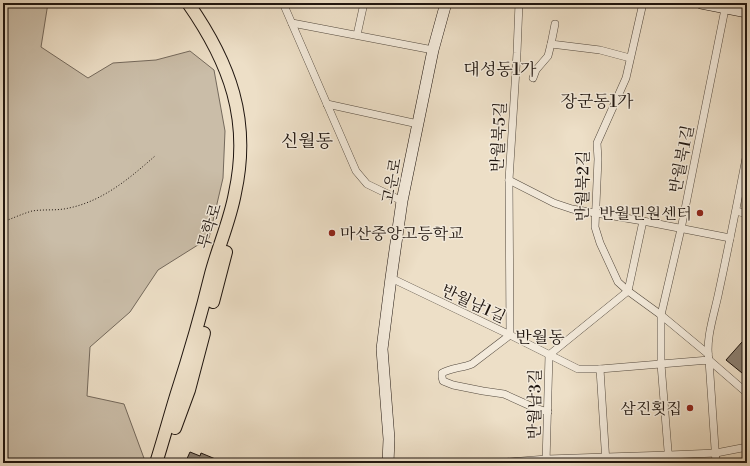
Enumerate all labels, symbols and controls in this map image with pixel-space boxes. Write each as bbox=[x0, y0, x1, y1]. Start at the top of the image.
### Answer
district label: 대성동1가 bbox=[463, 59, 537, 81]
district label: 장군동1가 bbox=[560, 91, 634, 113]
street label: 반월북5길 bbox=[487, 101, 511, 173]
street label: 반월북1길 bbox=[666, 124, 698, 195]
district label: 신월동 bbox=[281, 130, 333, 153]
street label: 반월북2길 bbox=[572, 150, 594, 222]
street label: 고운로 bbox=[378, 156, 406, 206]
street label: 무학로 bbox=[194, 201, 226, 251]
place label: 반월민원센터 bbox=[599, 204, 692, 224]
marker: 반월민원센터 bbox=[695, 208, 705, 218]
place label: 마산중앙고등학교 bbox=[340, 224, 464, 244]
marker: 마산중앙고등학교 bbox=[327, 228, 337, 238]
street label: 반월남1길 bbox=[438, 280, 509, 327]
district label: 반월동 bbox=[515, 327, 565, 349]
street label: 반월남3길 bbox=[524, 369, 546, 440]
place label: 삼진횟집 bbox=[620, 399, 682, 419]
marker: 삼진횟집 bbox=[685, 403, 695, 413]

